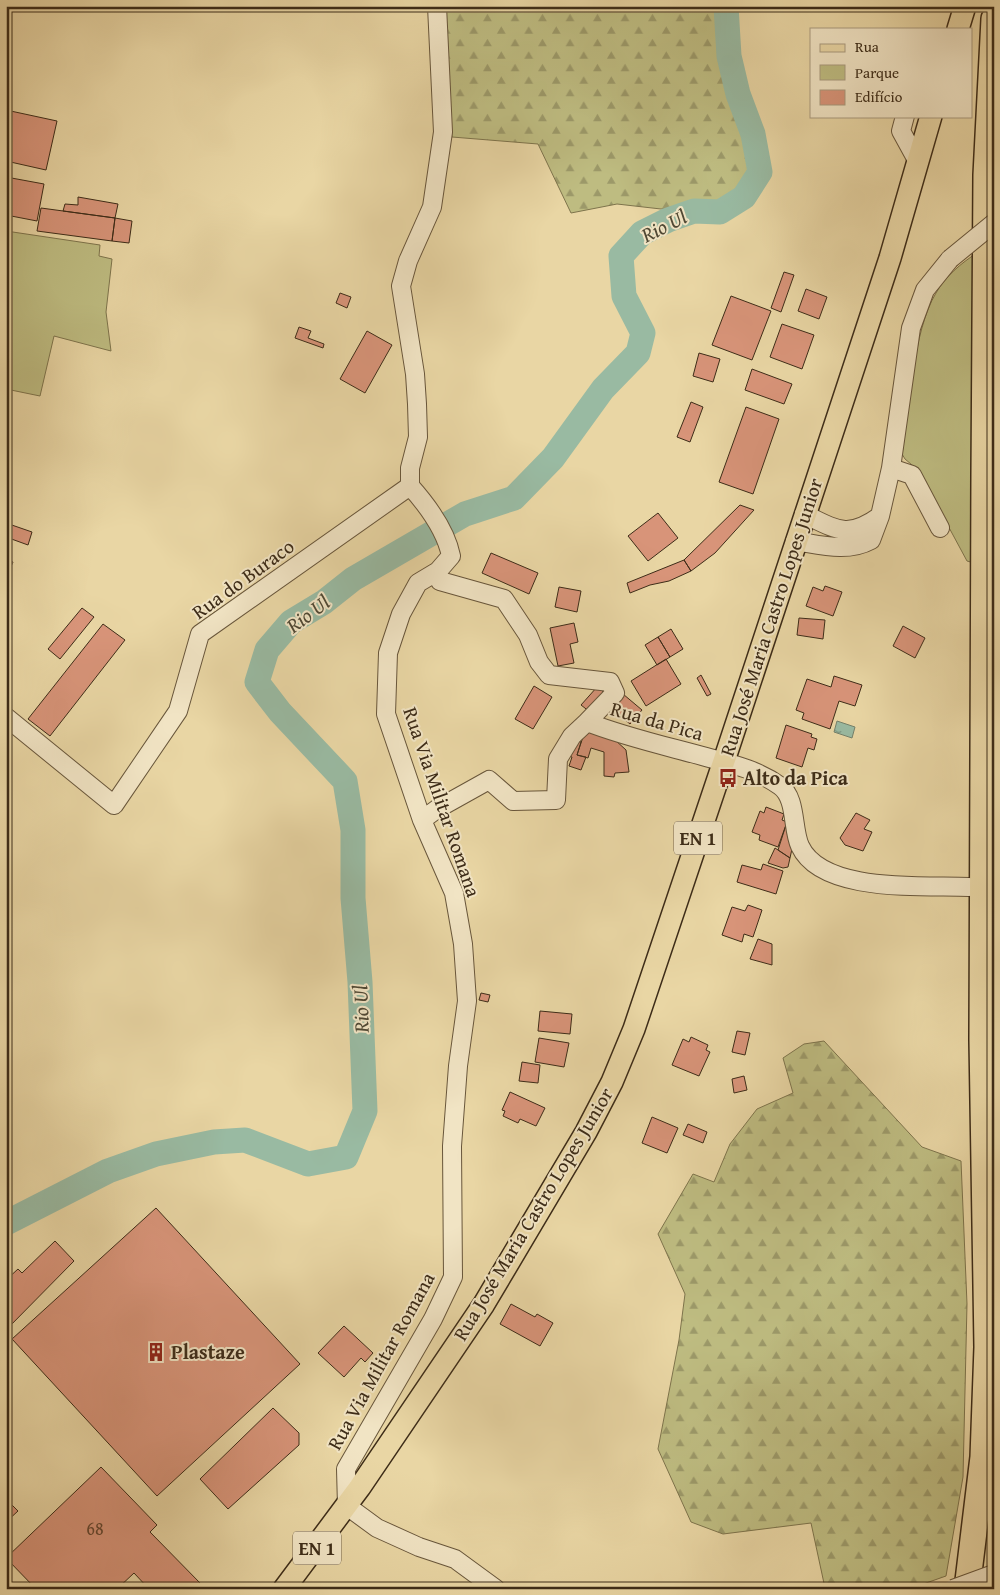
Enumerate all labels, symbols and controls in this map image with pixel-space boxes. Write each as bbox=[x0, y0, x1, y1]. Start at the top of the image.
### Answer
legend bbox=[810, 28, 972, 118]
text: Rua bbox=[855, 36, 879, 57]
text: Parque bbox=[855, 62, 899, 83]
text: Edifício bbox=[855, 86, 903, 107]
water label: Rio Ul bbox=[635, 201, 692, 251]
street label: Rua José Maria Castro Lopes Junior bbox=[712, 474, 829, 760]
street label: Rua do Buraco bbox=[186, 532, 300, 626]
water label: Rio Ul bbox=[278, 587, 336, 641]
street label: Rua da Pica bbox=[607, 693, 708, 748]
street label: Rua Via Militar Romana bbox=[396, 703, 489, 901]
place label: Alto da Pica bbox=[743, 763, 849, 792]
bus stop icon: Alto da Pica bbox=[717, 767, 739, 789]
road number: EN 1 bbox=[674, 821, 722, 854]
water label: Rio Ul bbox=[344, 985, 377, 1034]
street label: Rua José Maria Castro Lopes Junior bbox=[445, 1082, 620, 1346]
street label: Rua Via Militar Romana bbox=[320, 1266, 442, 1455]
place label: Plastaze bbox=[171, 1337, 245, 1366]
building icon: Plastaze bbox=[145, 1341, 167, 1363]
house number: 68 bbox=[86, 1515, 104, 1542]
road number: EN 1 bbox=[293, 1532, 341, 1565]

